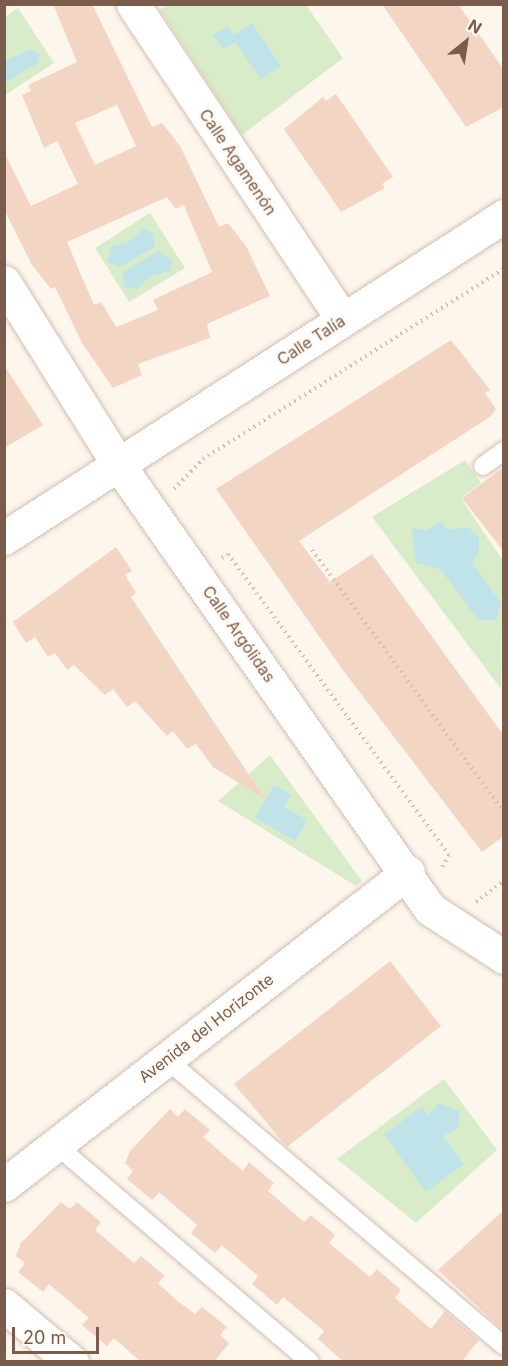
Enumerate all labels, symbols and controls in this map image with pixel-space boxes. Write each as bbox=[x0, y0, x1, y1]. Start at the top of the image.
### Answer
north arrow bbox=[436, 12, 496, 72]
text: N bbox=[465, 15, 485, 38]
street label: Calle Agamenón bbox=[195, 105, 281, 219]
street label: Calle Talía bbox=[273, 311, 349, 369]
street label: Calle Argólidas bbox=[199, 582, 279, 686]
street label: Avenida del Horizonte bbox=[135, 969, 277, 1087]
scale bar bbox=[15, 1315, 102, 1353]
text: 20 m bbox=[23, 1327, 66, 1348]

